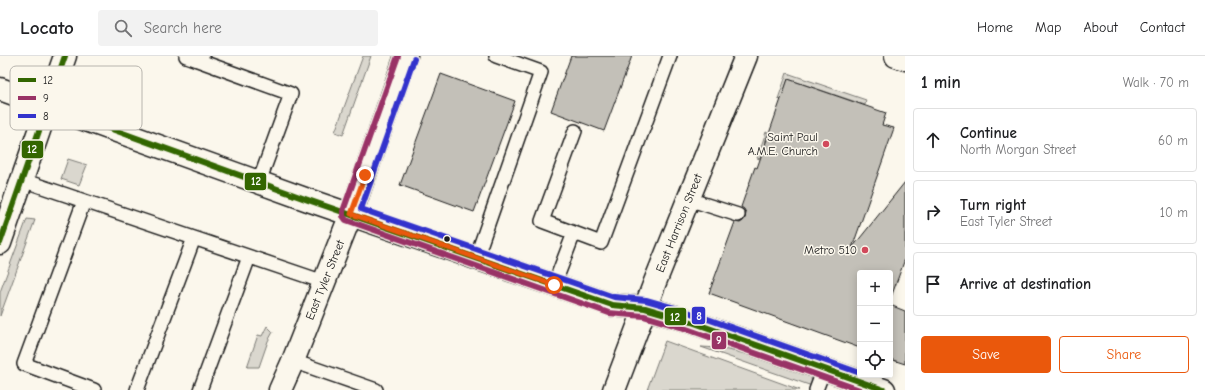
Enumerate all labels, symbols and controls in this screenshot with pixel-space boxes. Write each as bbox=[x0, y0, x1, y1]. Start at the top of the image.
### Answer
search box bbox=[98, 10, 378, 46]
text: Locato bbox=[20, 17, 74, 39]
icon: search bbox=[112, 17, 134, 39]
text: Search here bbox=[144, 19, 222, 37]
text: Home bbox=[977, 19, 1013, 36]
text: Map bbox=[1035, 19, 1061, 36]
text: About bbox=[1083, 19, 1118, 36]
text: Contact bbox=[1140, 19, 1185, 36]
legend bbox=[10, 66, 142, 130]
text: 1 min bbox=[921, 73, 961, 92]
text: 12 bbox=[43, 74, 53, 87]
text: Walk · 70 m bbox=[1123, 75, 1189, 90]
text: 9 bbox=[43, 92, 49, 105]
text: 8 bbox=[43, 110, 49, 123]
text: Continue bbox=[960, 124, 1017, 142]
icon: ahead bbox=[922, 129, 944, 151]
place label: Saint Paul A.M.E. Church bbox=[748, 130, 818, 158]
text: 60 m bbox=[1158, 133, 1188, 148]
marker: Saint Paul A.M.E. Church bbox=[821, 139, 831, 149]
line badge: 12 bbox=[21, 140, 44, 159]
text: North Morgan Street bbox=[960, 142, 1076, 157]
text: 12 bbox=[27, 143, 37, 156]
route end bbox=[356, 166, 374, 184]
street label: East Harrison Street bbox=[653, 171, 705, 274]
line badge: 12 bbox=[244, 172, 267, 191]
text: 12 bbox=[251, 175, 261, 188]
text: Turn right bbox=[960, 196, 1026, 214]
icon: right bbox=[922, 201, 944, 223]
text: 10 m bbox=[1160, 205, 1188, 220]
text: East Tyler Street bbox=[960, 214, 1052, 229]
unlabelled marker bbox=[442, 234, 452, 244]
street label: East Tyler Street bbox=[303, 237, 348, 322]
place label: Metro 510 bbox=[804, 243, 857, 257]
marker: Metro 510 bbox=[860, 245, 870, 255]
map controls bbox=[857, 270, 893, 378]
button: + bbox=[857, 270, 893, 306]
icon: arrive bbox=[922, 273, 944, 295]
text: Arrive at destination bbox=[960, 275, 1091, 293]
route start bbox=[545, 276, 563, 294]
line badge: 8 bbox=[691, 306, 706, 325]
button: − bbox=[857, 306, 893, 342]
line badge: 12 bbox=[664, 307, 687, 326]
text: 8 bbox=[696, 310, 702, 323]
text: 12 bbox=[670, 311, 680, 324]
line badge: 9 bbox=[711, 331, 727, 350]
text: 9 bbox=[716, 334, 722, 347]
button: Save bbox=[921, 336, 1051, 373]
button: Share bbox=[1059, 336, 1189, 373]
button: locate bbox=[857, 342, 893, 378]

